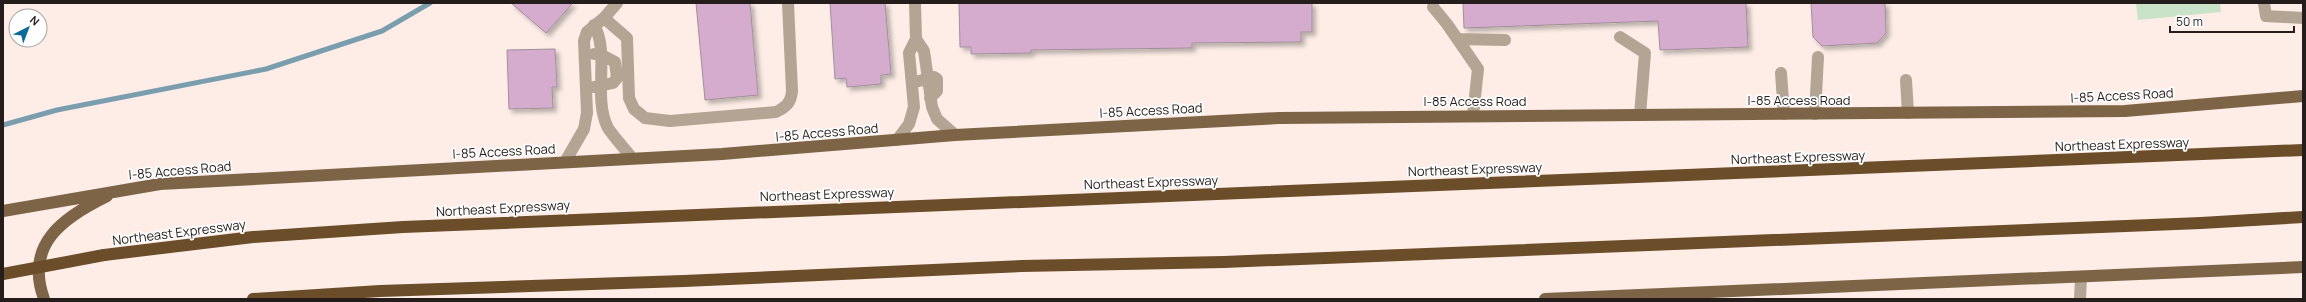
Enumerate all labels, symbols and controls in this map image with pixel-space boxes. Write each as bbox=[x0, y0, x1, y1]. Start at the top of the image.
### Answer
north arrow bbox=[8, 8, 48, 48]
scale bar bbox=[2170, 8, 2294, 34]
text: N bbox=[27, 12, 43, 28]
text: 50 m bbox=[2176, 13, 2203, 30]
street label: I-85 Access Road bbox=[2070, 83, 2174, 107]
street label: I-85 Access Road bbox=[1747, 91, 1851, 109]
street label: I-85 Access Road bbox=[1423, 92, 1527, 110]
street label: I-85 Access Road bbox=[1099, 98, 1203, 122]
street label: I-85 Access Road bbox=[775, 119, 879, 145]
street label: Northeast Expressway bbox=[2055, 133, 2190, 155]
street label: I-85 Access Road bbox=[452, 139, 556, 163]
street label: Northeast Expressway bbox=[1731, 146, 1866, 168]
street label: I-85 Access Road bbox=[128, 157, 232, 183]
street label: Northeast Expressway bbox=[1408, 158, 1543, 180]
street label: Northeast Expressway bbox=[1084, 171, 1219, 193]
street label: Northeast Expressway bbox=[760, 183, 895, 205]
street label: Northeast Expressway bbox=[435, 195, 571, 221]
street label: Northeast Expressway bbox=[111, 215, 247, 249]

